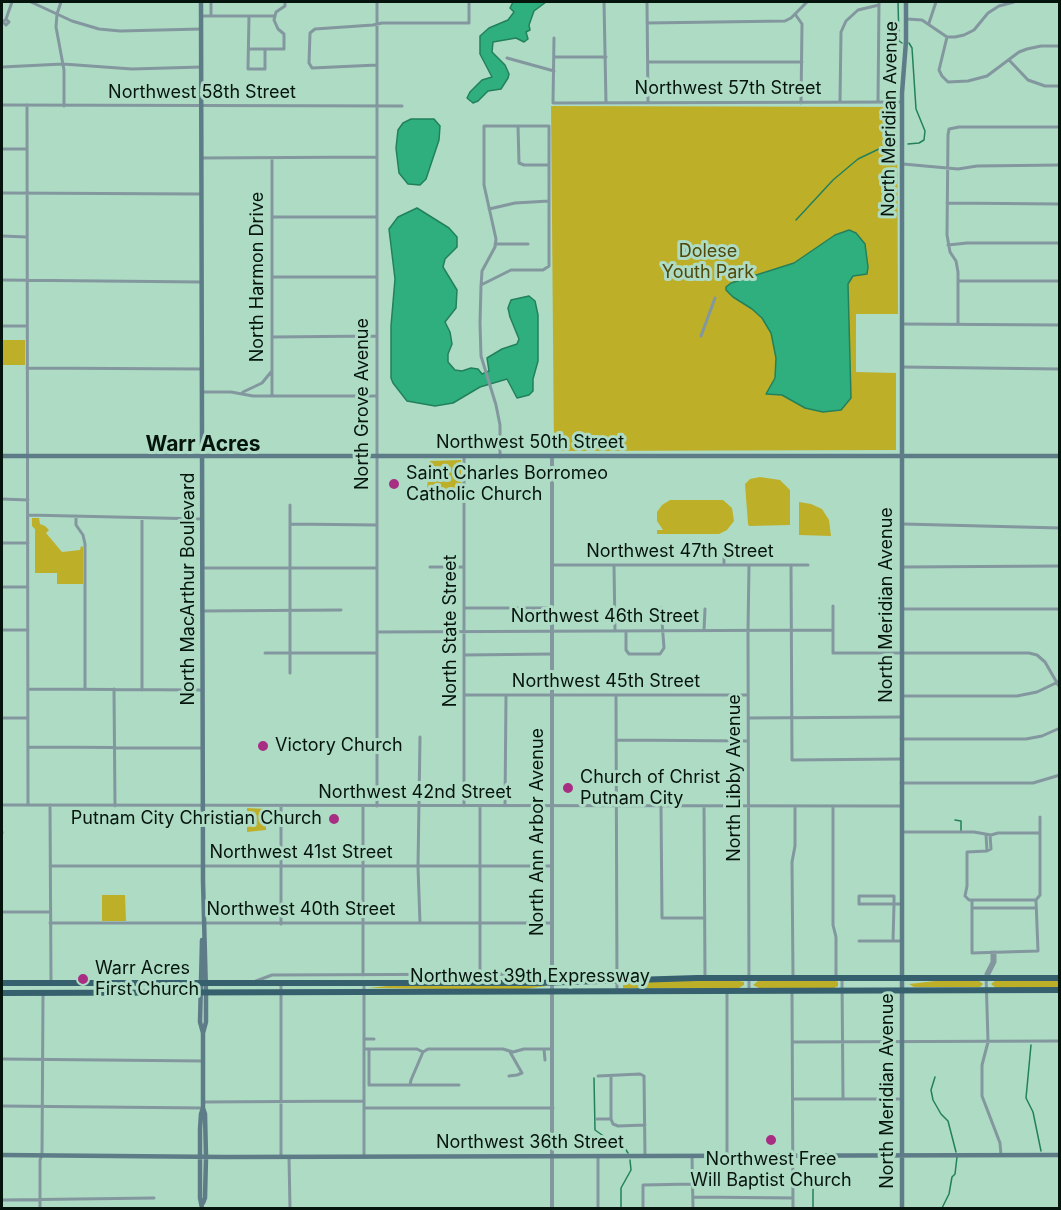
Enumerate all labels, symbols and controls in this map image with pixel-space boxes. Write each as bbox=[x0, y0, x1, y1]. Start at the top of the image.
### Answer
street label: North Meridian Avenue bbox=[877, 21, 903, 217]
street label: Northwest 57th Street bbox=[635, 78, 821, 100]
street label: Northwest 58th Street bbox=[108, 82, 296, 104]
street label: North Harmon Drive bbox=[247, 192, 269, 362]
park label: Dolese Youth Park bbox=[662, 241, 754, 284]
street label: North Grove Avenue bbox=[352, 318, 374, 490]
district label: Warr Acres bbox=[146, 432, 260, 458]
street label: Northwest 50th Street bbox=[436, 432, 624, 454]
place label: Saint Charles Borromeo Catholic Church bbox=[406, 463, 608, 506]
street label: North MacArthur Boulevard bbox=[178, 473, 200, 705]
marker: Saint Charles Borromeo Catholic Church bbox=[387, 477, 401, 491]
street label: North Meridian Avenue bbox=[876, 507, 898, 703]
street label: Northwest 47th Street bbox=[586, 541, 774, 563]
street label: North State Street bbox=[440, 555, 462, 707]
street label: Northwest 46th Street bbox=[511, 606, 699, 628]
street label: Northwest 45th Street bbox=[512, 671, 700, 693]
street label: North Libby Avenue bbox=[724, 694, 746, 862]
street label: North Ann Arbor Avenue bbox=[527, 728, 549, 936]
place label: Victory Church bbox=[275, 735, 403, 757]
marker: Victory Church bbox=[256, 739, 270, 753]
place label: Church of Christ Putnam City bbox=[580, 767, 720, 810]
marker: Church of Christ Putnam City bbox=[561, 781, 575, 795]
street label: Northwest 42nd Street bbox=[318, 782, 512, 804]
place label: Putnam City Christian Church bbox=[71, 808, 322, 830]
marker: Putnam City Christian Church bbox=[327, 812, 341, 826]
street label: Northwest 41st Street bbox=[209, 842, 393, 864]
street label: Northwest 40th Street bbox=[207, 899, 395, 921]
place label: Warr Acres First Church bbox=[95, 958, 199, 1000]
street label: Northwest 39th Expressway bbox=[410, 966, 650, 988]
marker: Warr Acres First Church bbox=[76, 972, 90, 986]
street label: North Meridian Avenue bbox=[877, 993, 899, 1189]
street label: Northwest 36th Street bbox=[436, 1132, 624, 1154]
marker: Northwest Free Will Baptist Church bbox=[764, 1133, 778, 1147]
place label: Northwest Free Will Baptist Church bbox=[690, 1149, 852, 1192]

